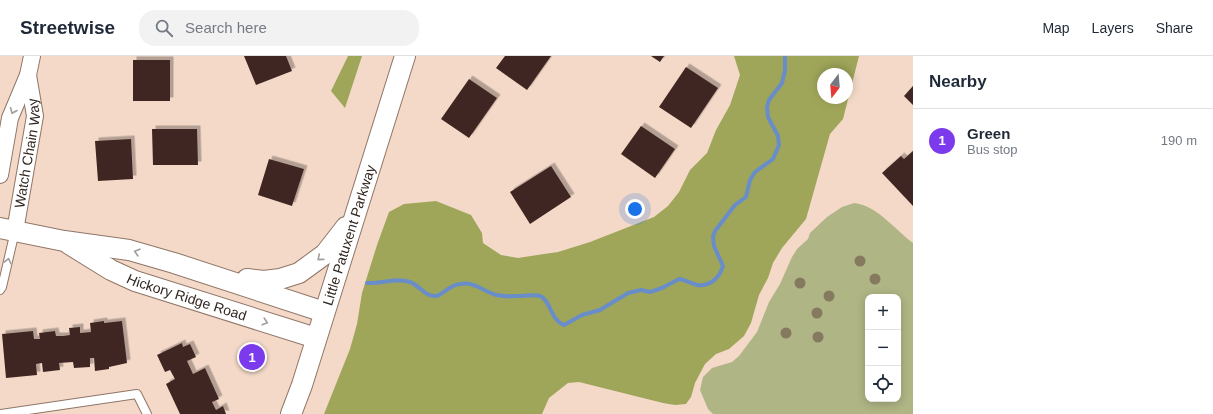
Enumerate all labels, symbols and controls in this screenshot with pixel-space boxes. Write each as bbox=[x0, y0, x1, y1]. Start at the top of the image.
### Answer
search box bbox=[139, 10, 419, 46]
text: Streetwise bbox=[20, 17, 115, 38]
icon: search bbox=[153, 17, 175, 39]
text: Search here bbox=[185, 19, 267, 36]
text: Map bbox=[1042, 20, 1070, 36]
text: Layers bbox=[1092, 20, 1134, 36]
text: Share bbox=[1156, 20, 1193, 36]
north arrow bbox=[817, 68, 853, 104]
text: Nearby bbox=[929, 72, 987, 91]
street label: Watch Chain Way bbox=[11, 97, 44, 209]
one-way arrow bbox=[10, 106, 18, 114]
text: Green bbox=[967, 125, 1010, 142]
text: 1 bbox=[938, 133, 946, 148]
text: 190 m bbox=[1161, 133, 1197, 148]
text: Bus stop bbox=[967, 142, 1018, 157]
street label: Little Patuxent Parkway bbox=[319, 163, 378, 307]
your location bbox=[625, 199, 645, 219]
one-way arrow bbox=[134, 248, 141, 257]
one-way arrow bbox=[317, 254, 324, 261]
one-way arrow bbox=[4, 258, 12, 264]
street label: Hickory Ridge Road bbox=[124, 270, 249, 324]
map controls bbox=[865, 294, 901, 402]
button: + bbox=[865, 294, 901, 330]
one-way arrow bbox=[262, 317, 269, 326]
button: − bbox=[865, 330, 901, 366]
pin: 1 bbox=[239, 342, 265, 372]
button: locate bbox=[865, 366, 901, 402]

